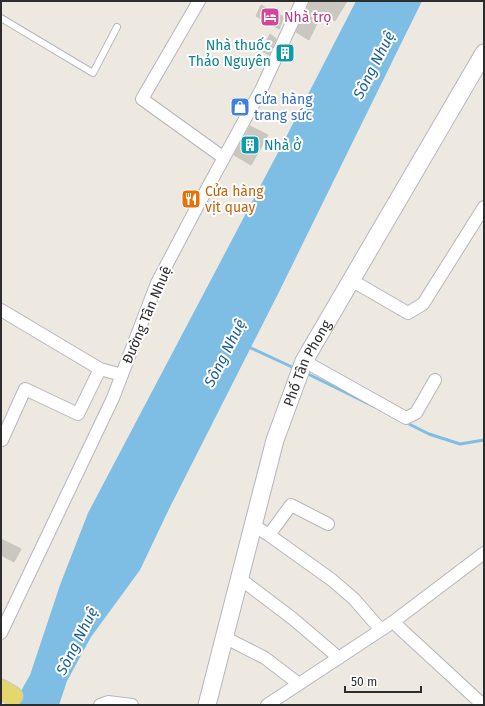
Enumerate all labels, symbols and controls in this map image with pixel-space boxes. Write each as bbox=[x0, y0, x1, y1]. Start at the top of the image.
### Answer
hotel icon: Nhà trọ bbox=[259, 6, 281, 28]
place label: Nhà trọ bbox=[284, 9, 331, 26]
water label: Sông Nhuệ bbox=[349, 28, 399, 103]
place label: Nhà thuốc Thảo Nguyên bbox=[189, 36, 271, 70]
building icon: Nhà thuốc Thảo Nguyên bbox=[274, 42, 296, 64]
place label: Cửa hàng trang sức bbox=[254, 91, 313, 124]
shop icon: Cửa hàng trang sức bbox=[229, 96, 251, 118]
building icon: Nhà ở bbox=[239, 134, 261, 156]
place label: Nhà ở bbox=[264, 137, 302, 154]
place label: Cửa hàng vịt quay bbox=[205, 183, 264, 216]
restaurant icon: Cửa hàng vịt quay bbox=[180, 188, 202, 210]
street label: Đường Tân Nhuệ bbox=[119, 264, 175, 366]
water label: Sông Nhuệ bbox=[200, 316, 250, 391]
street label: Phố Tân Phong bbox=[280, 316, 335, 409]
water label: Sông Nhuệ bbox=[52, 604, 102, 679]
scale bar bbox=[345, 668, 421, 694]
text: 50 m bbox=[351, 675, 377, 689]

